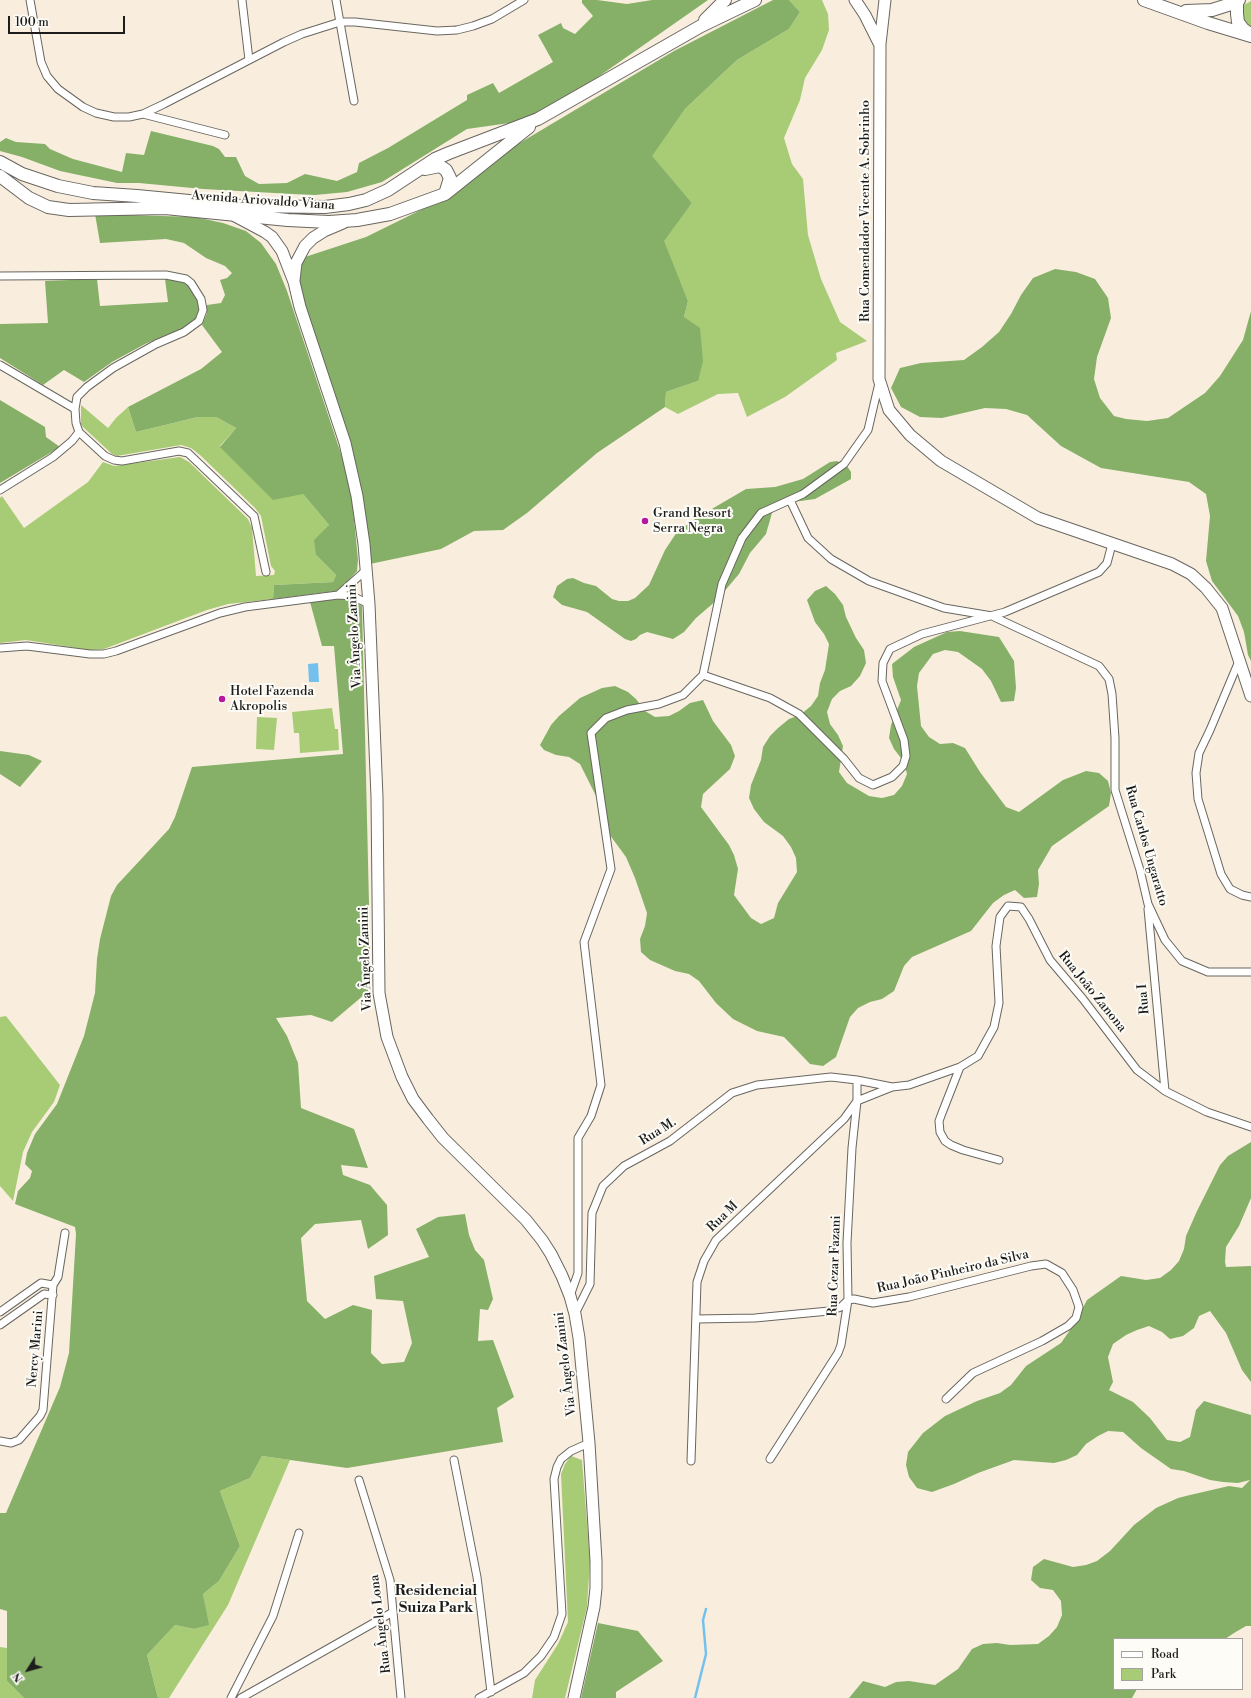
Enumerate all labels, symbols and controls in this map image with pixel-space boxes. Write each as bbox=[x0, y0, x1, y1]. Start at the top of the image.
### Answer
scale bar bbox=[10, 8, 127, 34]
text: 100 m bbox=[15, 15, 49, 30]
street label: Rua Comendador Vicente A. Sobrinho bbox=[858, 100, 874, 322]
street label: Avenida Ariovaldo Viana bbox=[191, 188, 335, 214]
place label: Grand Resort Serra Negra bbox=[653, 506, 732, 537]
marker: Grand Resort Serra Negra bbox=[640, 516, 650, 526]
street label: Via Ângelo Zanini bbox=[344, 583, 366, 689]
place label: Hotel Fazenda Akropolis bbox=[230, 684, 314, 715]
marker: Hotel Fazenda Akropolis bbox=[217, 694, 227, 704]
street label: Rua Carlos Ungaratto bbox=[1121, 784, 1171, 908]
street label: Via Ângelo Zanini bbox=[356, 906, 376, 1012]
street label: Rua João Zanona bbox=[1055, 948, 1129, 1036]
street label: Rua I bbox=[1135, 983, 1153, 1015]
street label: Rua M. bbox=[637, 1115, 679, 1149]
street label: Rua M bbox=[704, 1198, 742, 1236]
street label: Rua Cezar Fazani bbox=[825, 1215, 845, 1317]
street label: Rua João Pinheiro da Silva bbox=[876, 1247, 1030, 1297]
street label: Nercy Marini bbox=[25, 1310, 47, 1388]
street label: Via Ângelo Zanini bbox=[552, 1311, 580, 1417]
street label: Rua Ângelo Lona bbox=[367, 1574, 395, 1674]
district label: Residencial Suiza Park bbox=[395, 1582, 477, 1617]
legend bbox=[1113, 1638, 1243, 1690]
text: Road bbox=[1151, 1647, 1179, 1662]
north arrow bbox=[8, 1650, 48, 1690]
text: Park bbox=[1151, 1667, 1176, 1682]
text: N bbox=[10, 1670, 27, 1685]

